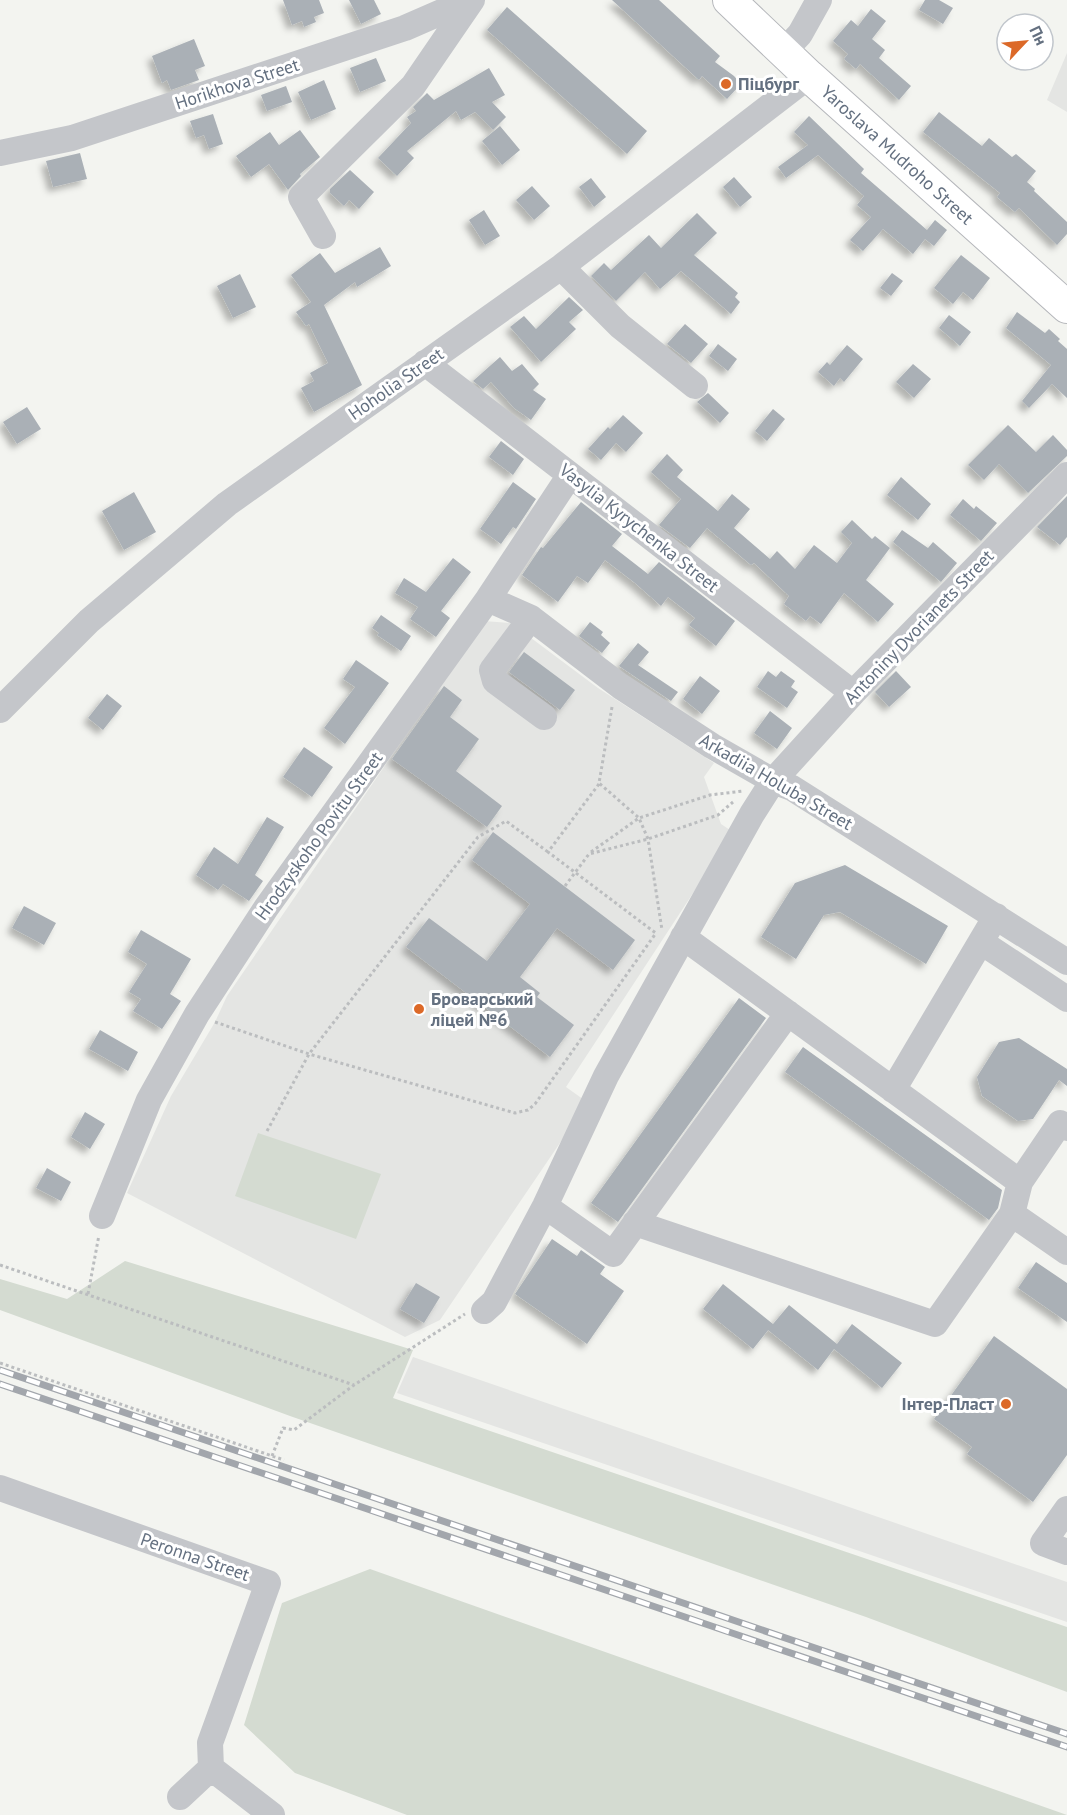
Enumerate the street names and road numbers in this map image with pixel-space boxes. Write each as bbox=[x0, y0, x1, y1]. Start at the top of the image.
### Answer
street label: Horikhova Street bbox=[172, 53, 302, 114]
street label: Yaroslava Mudroho Street bbox=[816, 80, 978, 229]
street label: Hoholia Street bbox=[344, 342, 448, 425]
street label: Vasylia Kyrychenka Street bbox=[554, 458, 724, 597]
street label: Antoniny Dvorianets Street bbox=[839, 545, 998, 709]
street label: Arkadiia Holuba Street bbox=[695, 728, 857, 835]
street label: Hrodzyskoho Povitu Street bbox=[250, 747, 387, 924]
street label: Peronna Street bbox=[138, 1527, 253, 1586]

